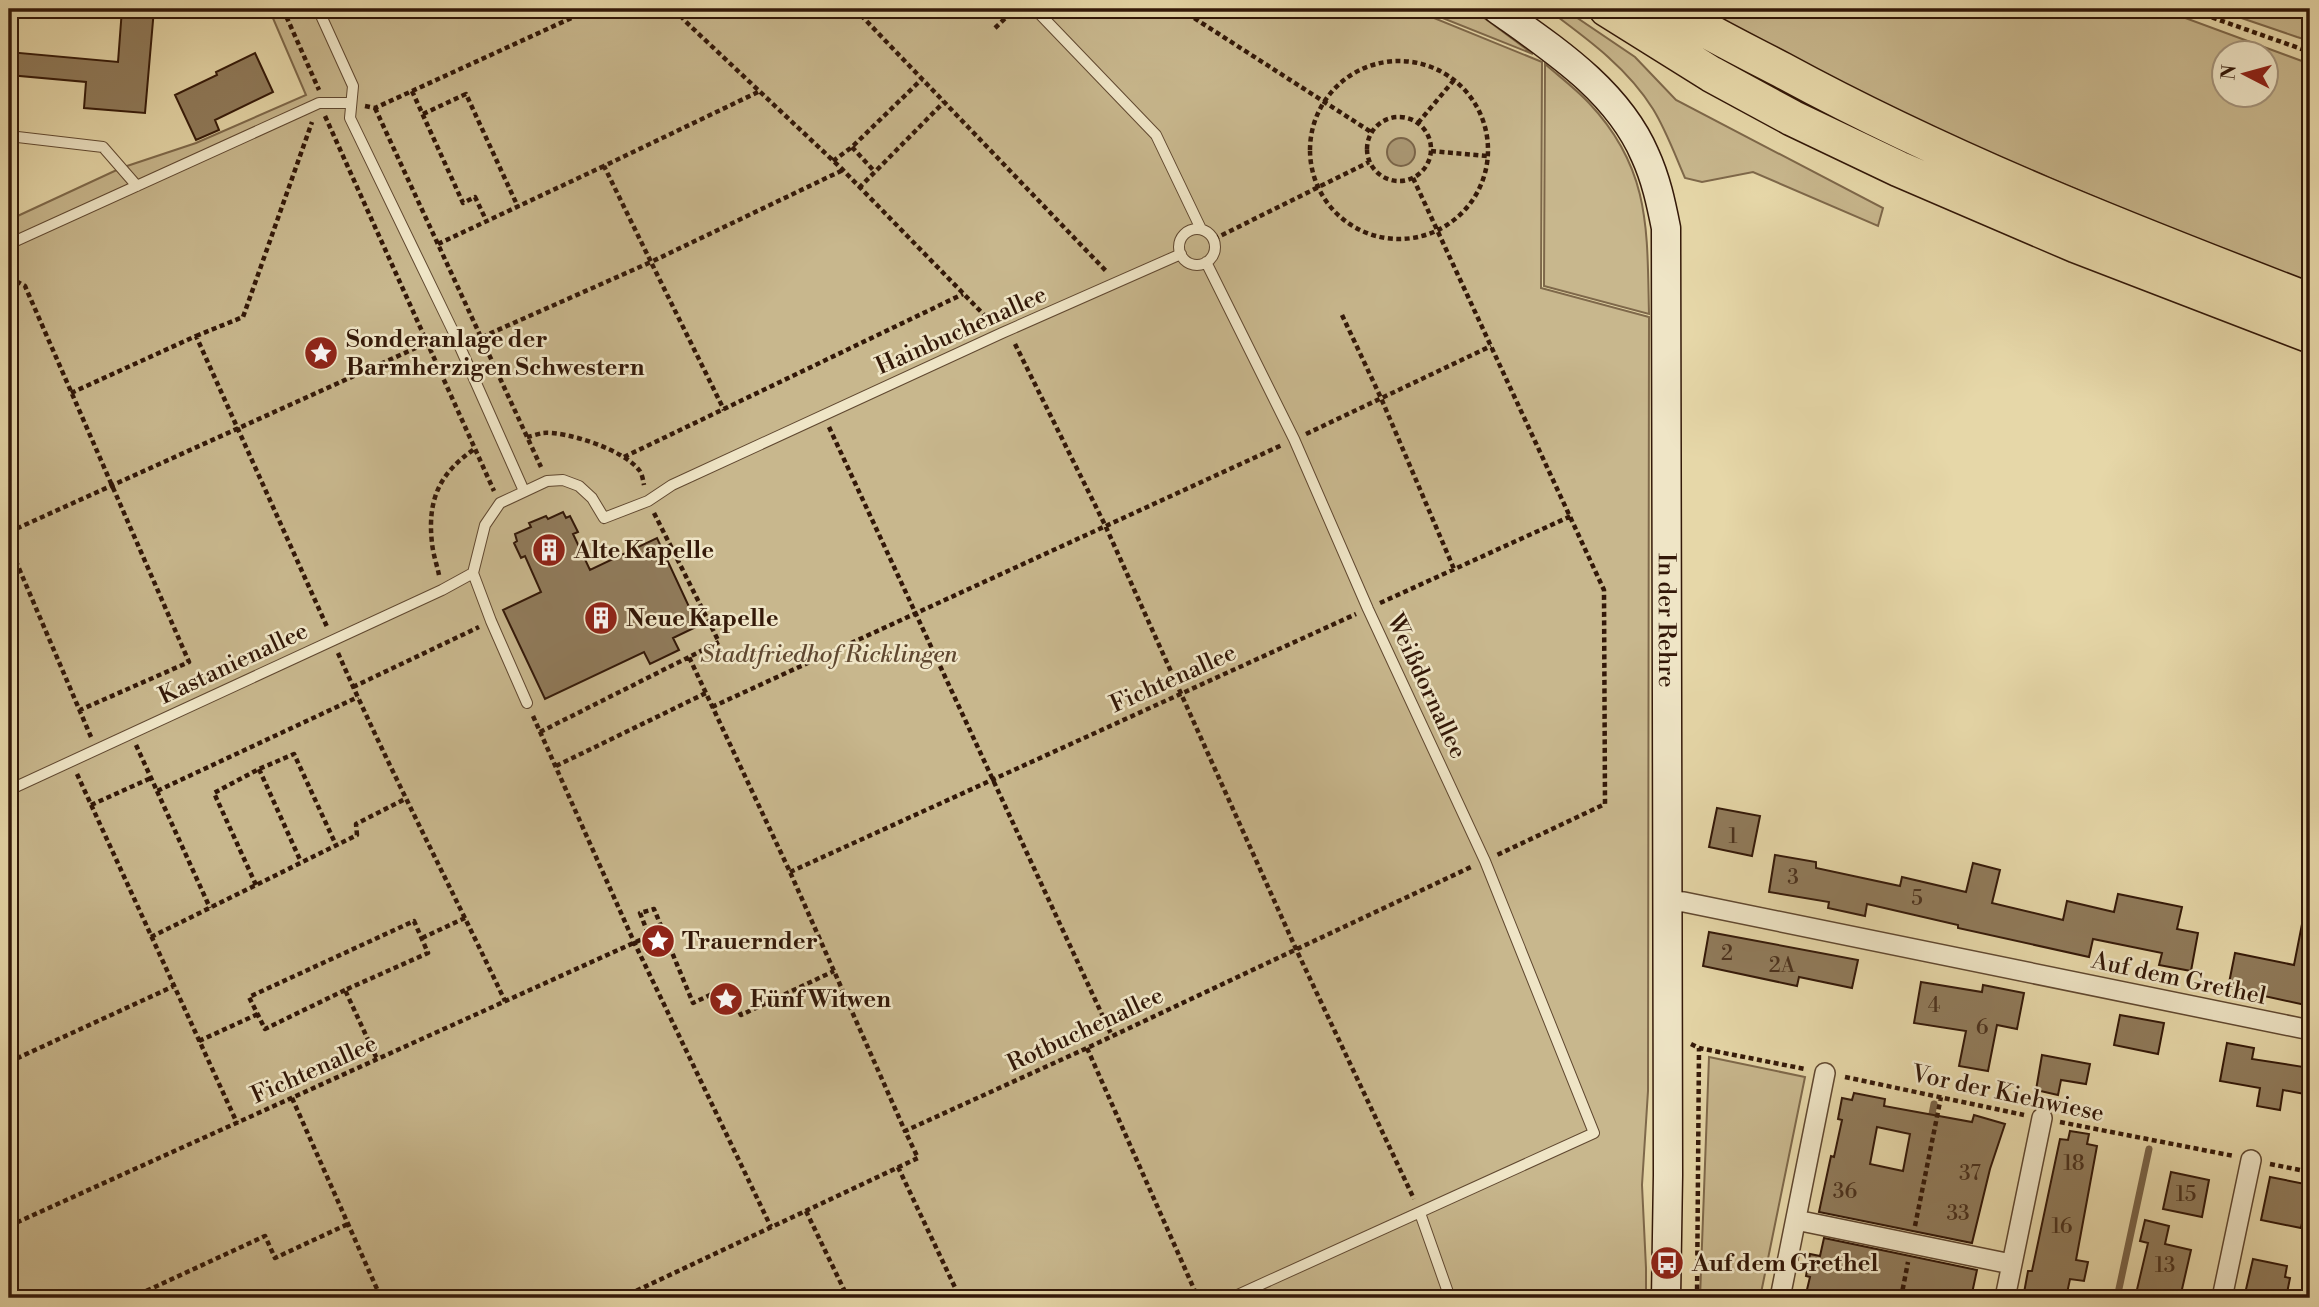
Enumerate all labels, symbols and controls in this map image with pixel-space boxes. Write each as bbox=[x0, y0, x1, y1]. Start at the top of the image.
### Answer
north arrow bbox=[2210, 38, 2280, 108]
text: N bbox=[2216, 64, 2242, 81]
street label: Hainbuchenallee bbox=[871, 280, 1052, 382]
place label: Sonderanlage der Barmherzigen Schwestern bbox=[346, 325, 645, 383]
place icon: Sonderanlage der Barmherzigen Schwestern bbox=[302, 334, 340, 372]
building icon: Alte Kapelle bbox=[530, 531, 568, 569]
place label: Alte Kapelle bbox=[573, 536, 714, 566]
street label: In der Rehre bbox=[1651, 553, 1681, 688]
building icon: Neue Kapelle bbox=[582, 599, 620, 637]
place label: Neue Kapelle bbox=[626, 604, 779, 634]
street label: Weißdornallee bbox=[1379, 608, 1473, 764]
street label: Kastanienallee bbox=[154, 616, 313, 712]
street label: Fichtenallee bbox=[1106, 638, 1241, 720]
park label: Stadtfriedhof Ricklingen bbox=[700, 640, 958, 670]
house number: 1 bbox=[1728, 824, 1738, 850]
house number: 3 bbox=[1787, 865, 1799, 891]
house number: 5 bbox=[1911, 886, 1923, 912]
place icon: Trauernder bbox=[639, 922, 677, 960]
place label: Trauernder bbox=[682, 927, 818, 957]
house number: 2 bbox=[1721, 941, 1733, 967]
street label: Auf dem Grethel bbox=[2088, 946, 2269, 1012]
house number: 2A bbox=[1769, 953, 1796, 979]
place icon: Fünf Witwen bbox=[707, 980, 745, 1018]
street label: Rotbuchenallee bbox=[1002, 981, 1168, 1079]
place label: Fünf Witwen bbox=[750, 985, 891, 1015]
house number: 4 bbox=[1928, 993, 1940, 1019]
house number: 6 bbox=[1976, 1015, 1989, 1041]
street label: Fichtenallee bbox=[247, 1029, 382, 1111]
street label: Vor der Kiehwiese bbox=[1908, 1059, 2107, 1129]
house number: 18 bbox=[2063, 1151, 2085, 1177]
house number: 37 bbox=[1959, 1161, 1981, 1187]
house number: 36 bbox=[1833, 1179, 1857, 1205]
house number: 15 bbox=[2176, 1182, 2196, 1208]
house number: 33 bbox=[1946, 1201, 1970, 1227]
house number: 16 bbox=[2051, 1214, 2073, 1240]
bus stop icon: Auf dem Grethel bbox=[1648, 1244, 1686, 1282]
place label: Auf dem Grethel bbox=[1691, 1249, 1878, 1279]
house number: 13 bbox=[2155, 1253, 2175, 1279]

